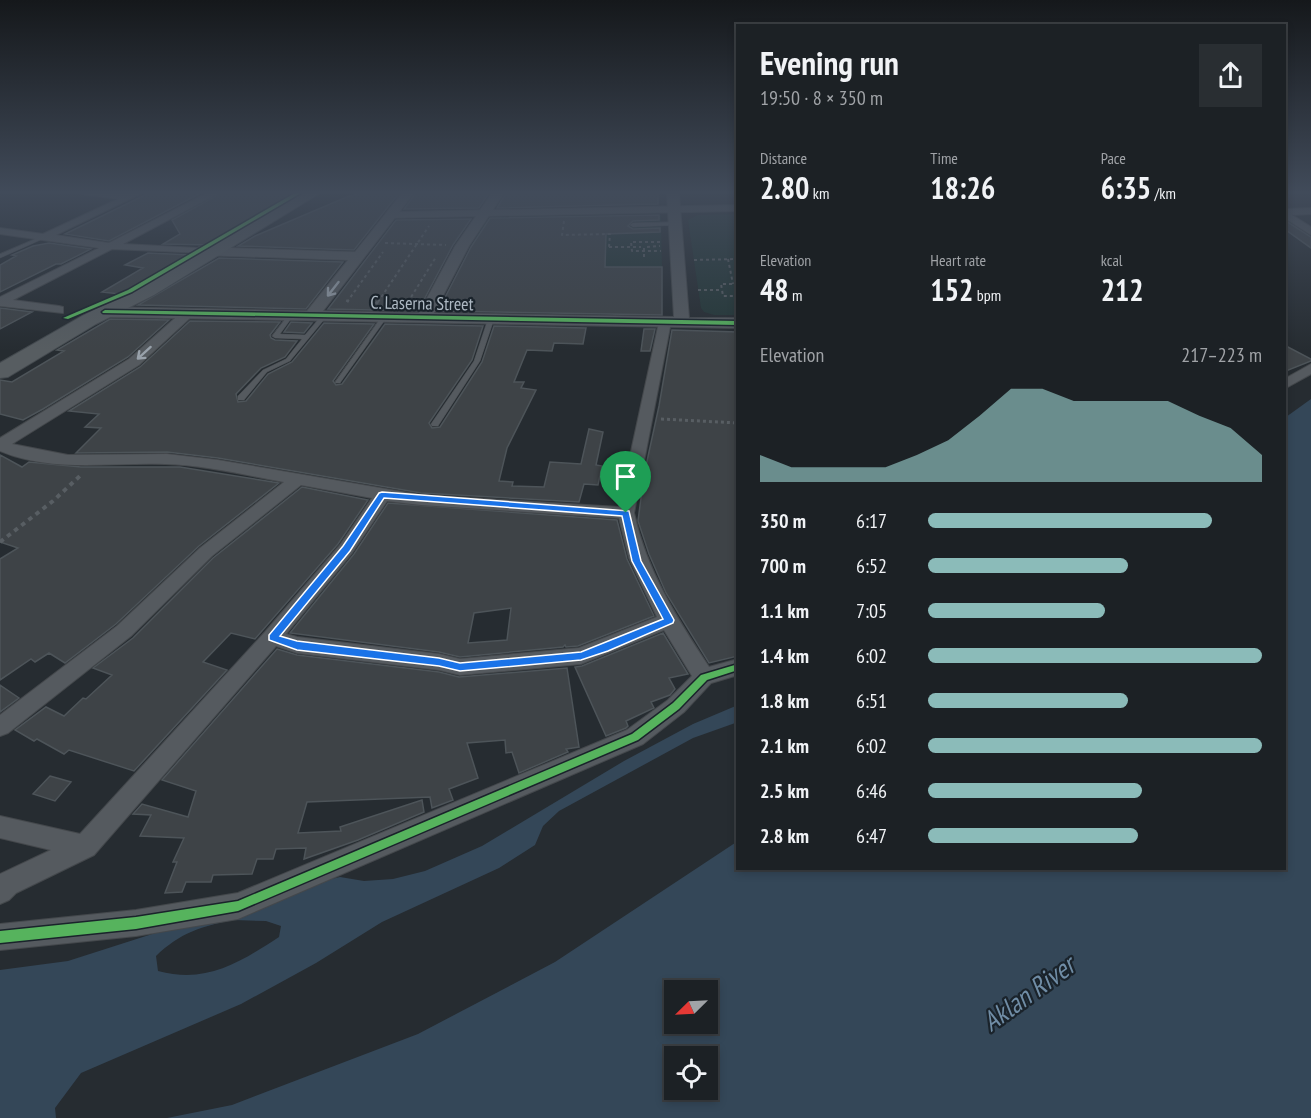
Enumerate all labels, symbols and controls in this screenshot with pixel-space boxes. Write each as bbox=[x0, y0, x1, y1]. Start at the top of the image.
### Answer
text: Evening run bbox=[760, 41, 899, 84]
button: share bbox=[1199, 44, 1262, 107]
text: 19:50 · 8 × 350 m bbox=[760, 85, 883, 111]
text: Distance bbox=[760, 148, 807, 168]
text: Time bbox=[930, 148, 958, 168]
text: Pace bbox=[1101, 148, 1126, 168]
text: 2.80 bbox=[760, 168, 809, 207]
text: 18:26 bbox=[930, 168, 995, 207]
text: 6:35 bbox=[1101, 168, 1151, 207]
text: km bbox=[809, 183, 829, 203]
text: /km bbox=[1151, 183, 1176, 203]
text: Elevation bbox=[760, 250, 811, 270]
text: Heart rate bbox=[930, 250, 986, 270]
text: kcal bbox=[1101, 250, 1123, 270]
text: 48 bbox=[760, 270, 789, 309]
text: 152 bbox=[930, 270, 973, 309]
text: 212 bbox=[1101, 270, 1144, 309]
one-way arrow bbox=[326, 280, 339, 296]
text: m bbox=[789, 285, 803, 305]
text: bpm bbox=[973, 285, 1001, 305]
street label: C. Laserna Street bbox=[370, 291, 474, 315]
text: Elevation bbox=[760, 342, 824, 368]
text: 217–223 m bbox=[1181, 342, 1262, 368]
one-way arrow bbox=[136, 346, 151, 360]
pin bbox=[600, 451, 651, 513]
icon: arrive bbox=[609, 460, 642, 493]
text: 350 m bbox=[760, 508, 806, 534]
text: 6:17 bbox=[856, 508, 887, 534]
text: 700 m bbox=[760, 553, 806, 579]
text: 6:52 bbox=[856, 553, 887, 579]
text: 1.1 km bbox=[760, 598, 809, 624]
text: 7:05 bbox=[856, 598, 887, 624]
text: 1.4 km bbox=[760, 643, 809, 669]
text: 6:02 bbox=[856, 643, 887, 669]
text: 1.8 km bbox=[760, 688, 809, 714]
text: 6:51 bbox=[856, 688, 887, 714]
text: 2.1 km bbox=[760, 733, 809, 759]
text: 6:02 bbox=[856, 733, 887, 759]
text: 2.5 km bbox=[760, 778, 809, 804]
text: 6:46 bbox=[856, 778, 887, 804]
text: 2.8 km bbox=[760, 823, 809, 849]
text: 6:47 bbox=[856, 823, 887, 849]
water label: Aklan River bbox=[975, 946, 1084, 1038]
north arrow bbox=[664, 980, 718, 1034]
map controls bbox=[664, 980, 718, 1100]
button: locate bbox=[664, 1046, 718, 1100]

